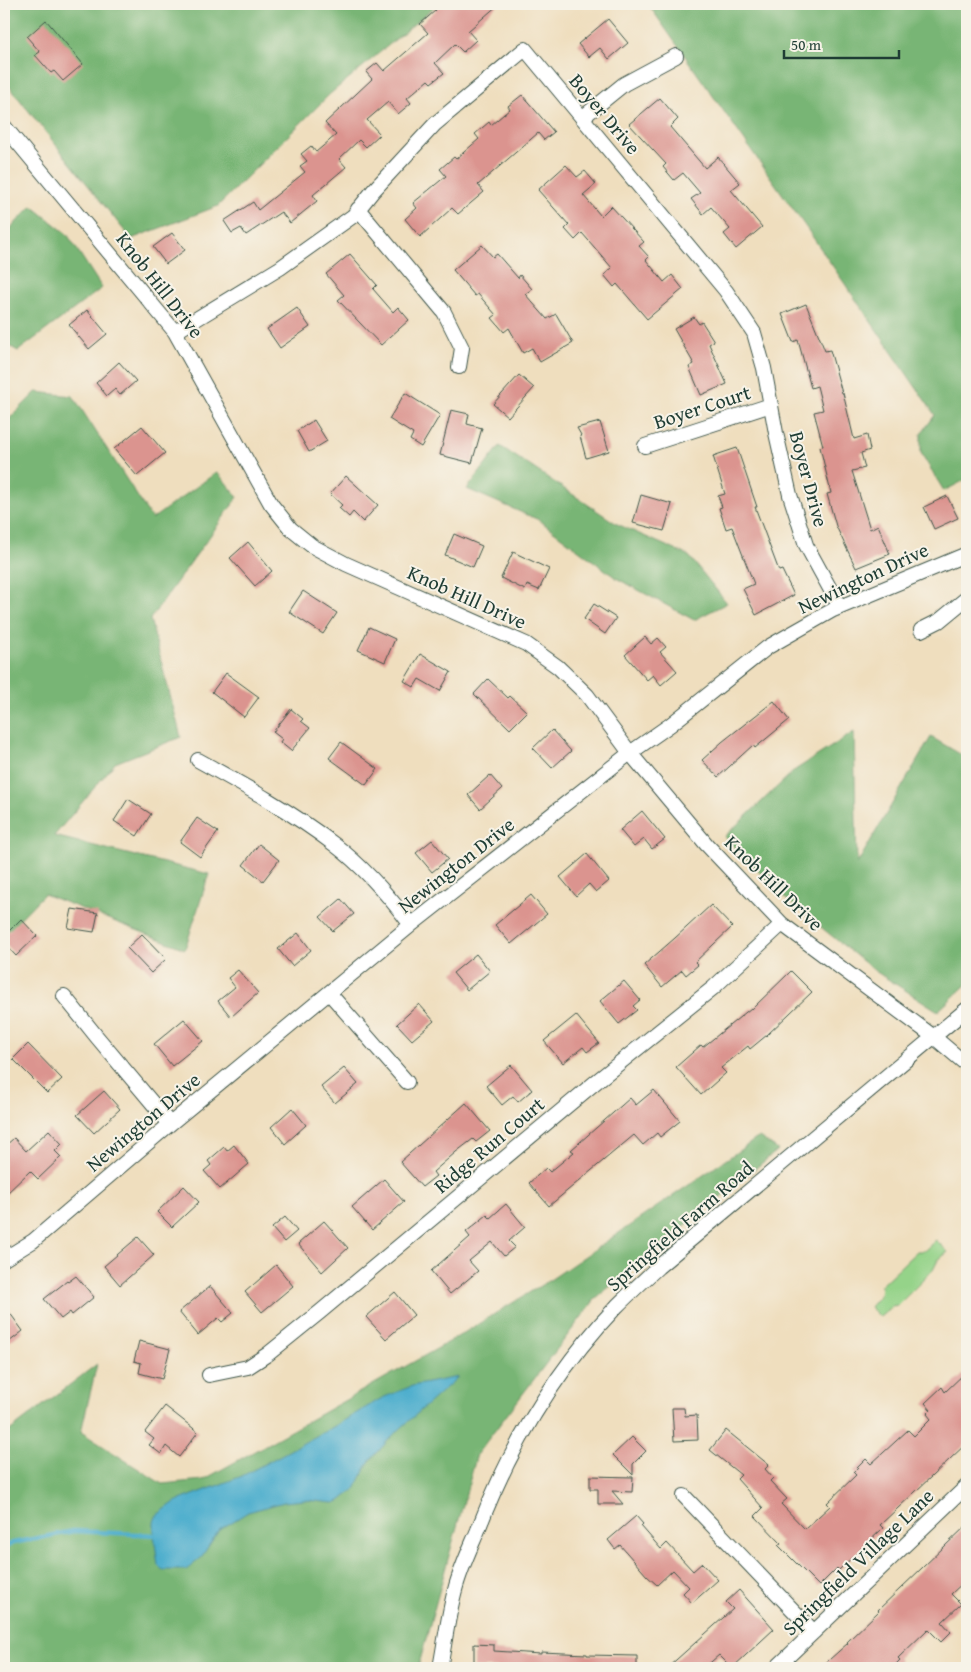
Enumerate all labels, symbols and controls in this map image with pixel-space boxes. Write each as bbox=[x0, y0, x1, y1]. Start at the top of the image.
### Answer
scale bar bbox=[784, 28, 898, 60]
text: 50 m bbox=[791, 34, 822, 55]
street label: Boyer Drive bbox=[563, 67, 648, 161]
street label: Knob Hill Drive bbox=[110, 226, 211, 344]
street label: Boyer Court bbox=[650, 377, 754, 436]
street label: Boyer Drive bbox=[783, 428, 836, 530]
street label: Newington Drive bbox=[793, 535, 933, 621]
street label: Knob Hill Drive bbox=[403, 557, 531, 636]
street label: Newington Drive bbox=[391, 810, 520, 920]
street label: Knob Hill Drive bbox=[718, 828, 830, 937]
street label: Newington Drive bbox=[79, 1065, 206, 1178]
street label: Ridge Run Court bbox=[427, 1090, 550, 1200]
street label: Springfield Farm Road bbox=[600, 1153, 760, 1298]
street label: Springfield Village Lane bbox=[775, 1482, 940, 1642]

